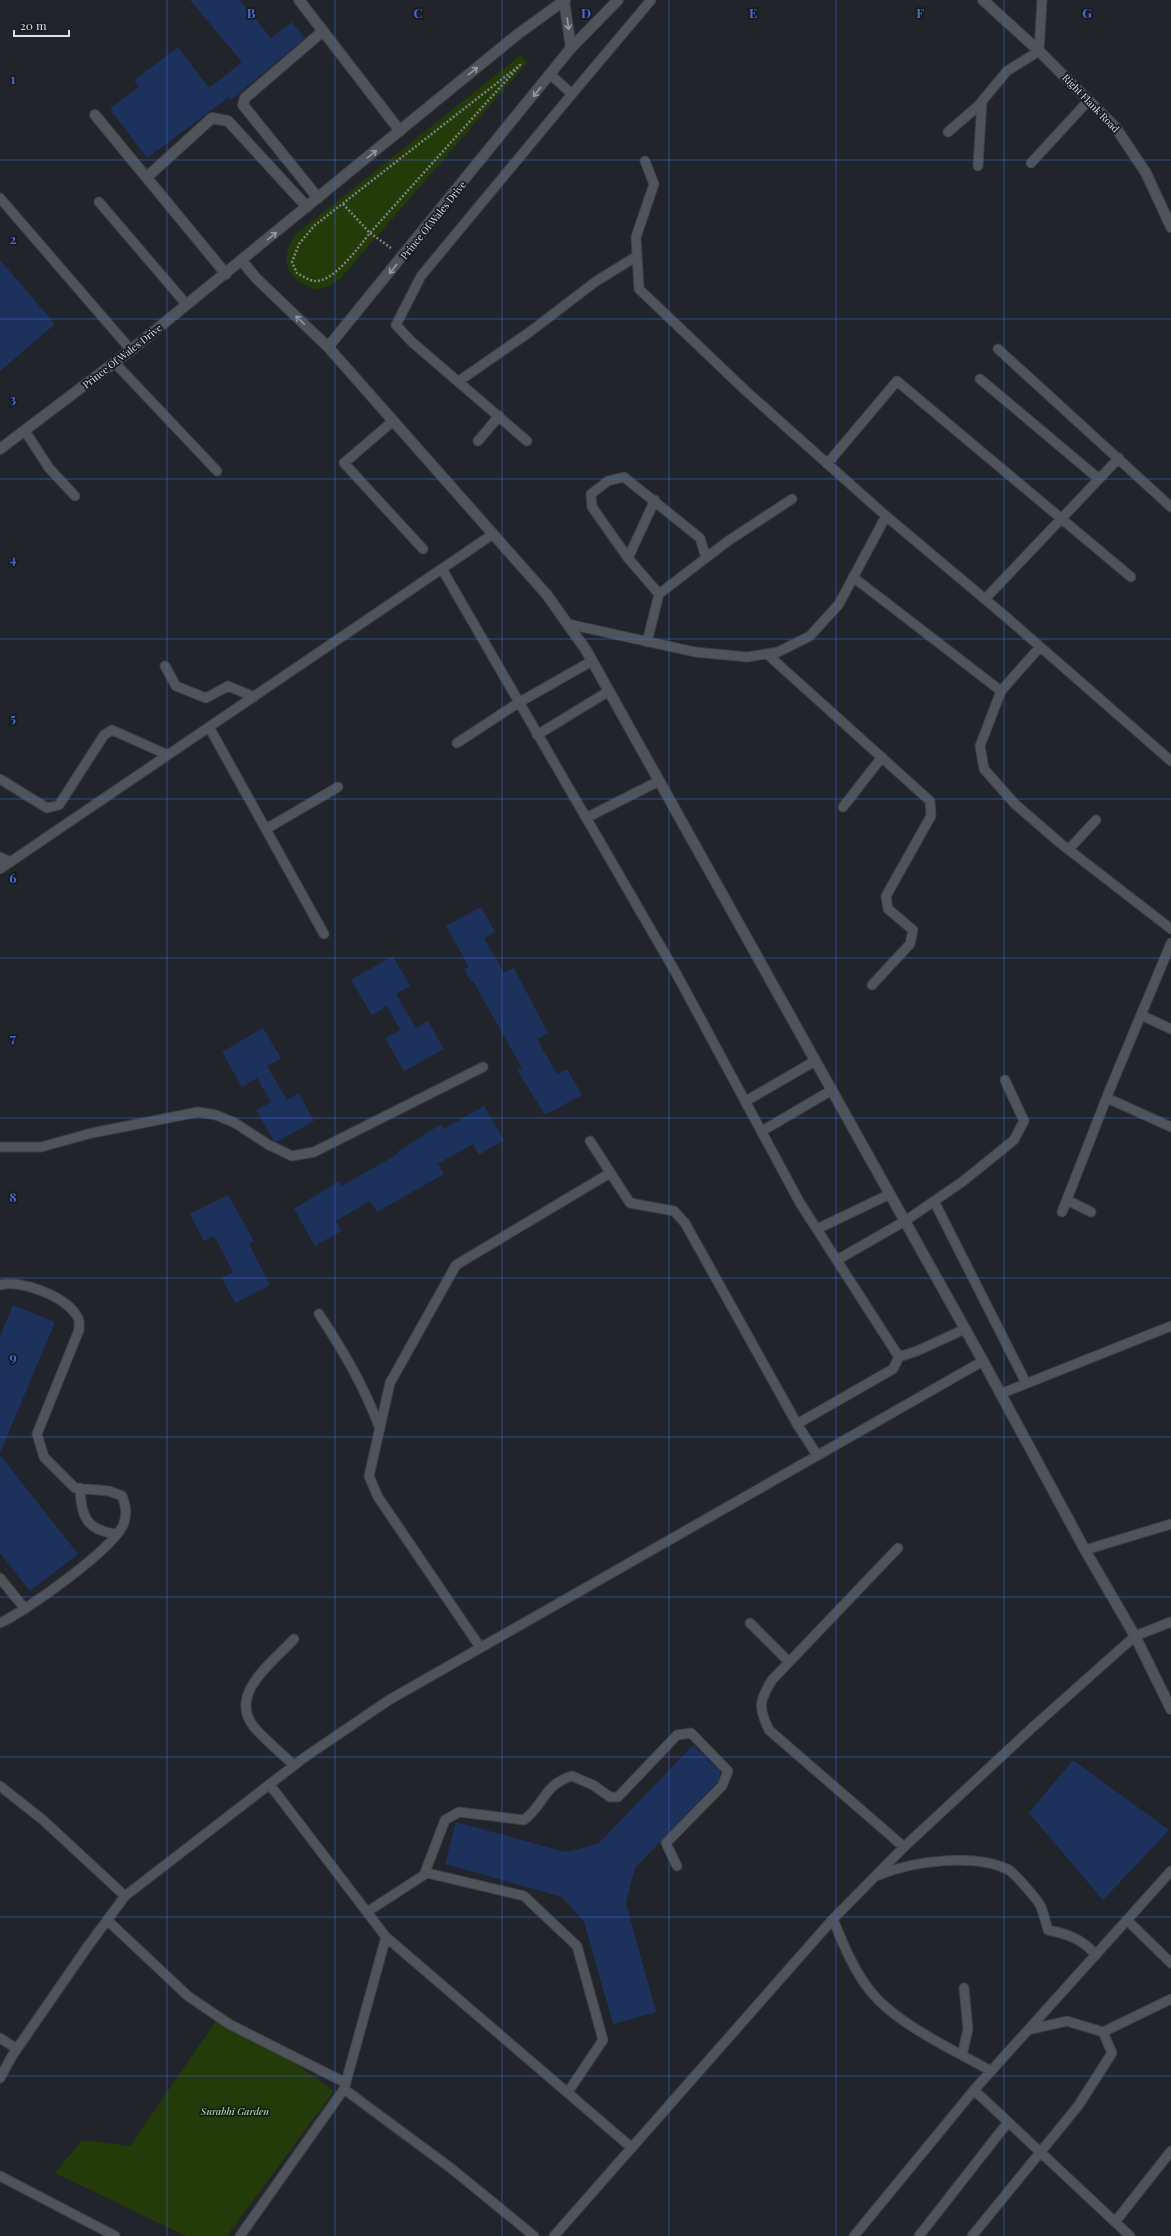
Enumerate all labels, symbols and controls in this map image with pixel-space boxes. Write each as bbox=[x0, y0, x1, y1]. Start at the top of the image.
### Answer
text: B bbox=[247, 4, 256, 21]
text: C bbox=[413, 4, 423, 21]
text: D bbox=[581, 4, 591, 21]
text: E bbox=[749, 4, 757, 21]
text: F bbox=[916, 4, 924, 21]
text: G bbox=[1082, 4, 1092, 21]
scale bar bbox=[14, 12, 69, 38]
text: 20 m bbox=[20, 17, 47, 33]
one-way arrow bbox=[564, 17, 572, 30]
one-way arrow bbox=[467, 67, 478, 76]
text: 1 bbox=[11, 70, 16, 87]
street label: Right Flank Road bbox=[1059, 71, 1123, 136]
one-way arrow bbox=[532, 87, 541, 98]
one-way arrow bbox=[367, 149, 378, 158]
street label: Prince Of Wales Drive bbox=[397, 178, 469, 262]
text: 2 bbox=[10, 230, 17, 247]
one-way arrow bbox=[266, 232, 277, 241]
one-way arrow bbox=[388, 264, 397, 274]
one-way arrow bbox=[295, 316, 305, 325]
street label: Prince Of Wales Drive bbox=[79, 321, 165, 391]
text: 3 bbox=[10, 390, 16, 407]
text: 4 bbox=[10, 550, 17, 567]
text: 5 bbox=[10, 709, 16, 726]
text: 6 bbox=[9, 869, 17, 886]
text: 7 bbox=[10, 1029, 16, 1046]
text: 8 bbox=[9, 1188, 17, 1205]
text: 9 bbox=[9, 1348, 17, 1365]
park label: Surabhi Garden bbox=[200, 2104, 269, 2118]

